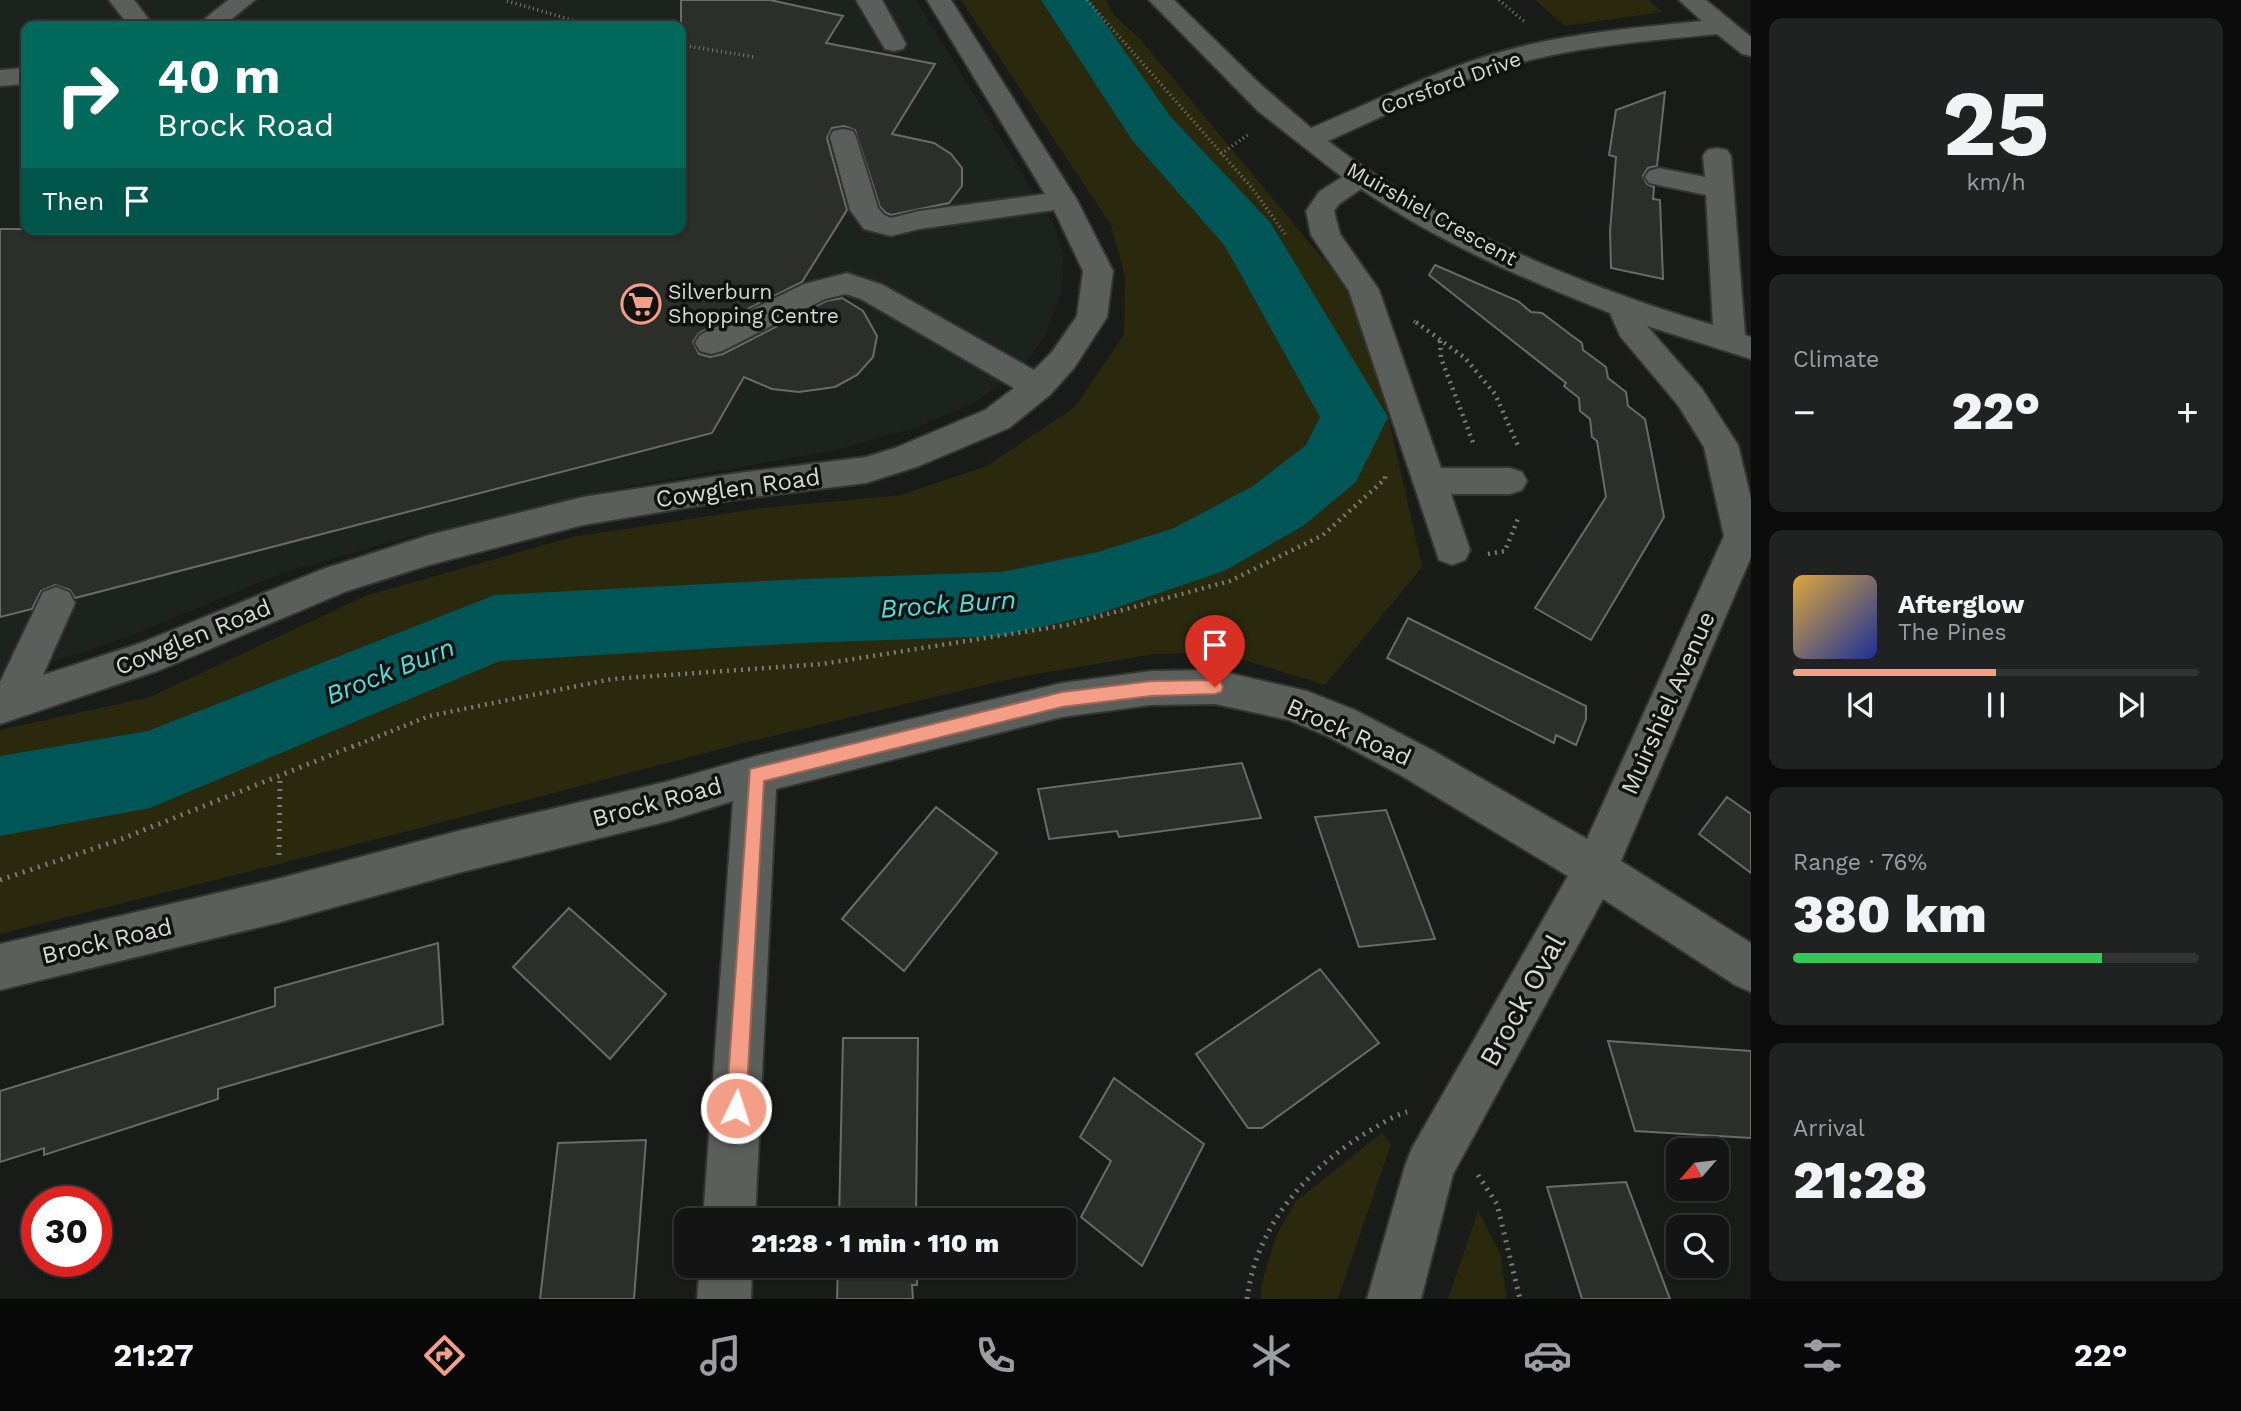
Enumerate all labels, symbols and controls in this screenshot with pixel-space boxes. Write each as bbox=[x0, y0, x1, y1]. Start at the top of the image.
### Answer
street label: Corsford Drive bbox=[1377, 46, 1524, 120]
text: 40 m bbox=[157, 47, 280, 105]
icon: right bbox=[42, 49, 133, 140]
text: 25 bbox=[1942, 70, 2050, 177]
text: Brock Road bbox=[157, 106, 334, 144]
street label: Muirshiel Crescent bbox=[1343, 156, 1522, 271]
text: km/h bbox=[1966, 169, 2026, 196]
icon: arrive bbox=[118, 182, 156, 220]
text: Then bbox=[42, 186, 104, 216]
place label: Silverburn Shopping Centre bbox=[668, 279, 839, 328]
supermarket icon: Silverburn Shopping Centre bbox=[620, 283, 662, 325]
text: Climate bbox=[1793, 346, 1879, 373]
text: 22° bbox=[1952, 381, 2040, 442]
text: − bbox=[1793, 390, 1816, 434]
text: + bbox=[2176, 390, 2199, 434]
street label: Cowglen Road bbox=[654, 463, 822, 513]
water label: Brock Burn bbox=[879, 584, 1017, 624]
text: Afterglow bbox=[1898, 589, 2024, 619]
street label: Cowglen Road bbox=[111, 593, 275, 681]
street label: Muirshiel Avenue bbox=[1615, 607, 1721, 799]
pin bbox=[1185, 615, 1245, 687]
text: The Pines bbox=[1898, 619, 2007, 646]
icon: arrive bbox=[1196, 626, 1234, 664]
water label: Brock Burn bbox=[321, 632, 459, 710]
icon: previous bbox=[1842, 686, 1880, 724]
icon: pause bbox=[1977, 686, 2015, 724]
icon: next bbox=[2112, 686, 2150, 724]
street label: Brock Road bbox=[1283, 692, 1415, 772]
street label: Brock Road bbox=[589, 771, 725, 833]
text: Range · 76% bbox=[1793, 849, 1927, 876]
text: 380 km bbox=[1793, 884, 1987, 945]
street label: Brock Road bbox=[39, 912, 175, 970]
street label: Brock Oval bbox=[1473, 928, 1572, 1072]
position arrow bbox=[699, 1071, 773, 1145]
text: Arrival bbox=[1793, 1115, 1865, 1142]
north arrow bbox=[1666, 1138, 1729, 1200]
map controls bbox=[1666, 1138, 1729, 1278]
text: 21:28 bbox=[1793, 1150, 1927, 1211]
speed limit sign: 30 bbox=[21, 1186, 112, 1277]
button: search bbox=[1666, 1215, 1729, 1278]
text: 21:28 · 1 min · 110 m bbox=[751, 1228, 999, 1258]
icon: directions bbox=[420, 1331, 469, 1380]
icon: music bbox=[696, 1331, 745, 1380]
icon: phone bbox=[971, 1331, 1020, 1380]
icon: climate bbox=[1247, 1331, 1296, 1380]
icon: car bbox=[1523, 1331, 1572, 1380]
icon: filters bbox=[1798, 1331, 1847, 1380]
text: 21:27 bbox=[113, 1336, 194, 1374]
text: 22° bbox=[2074, 1336, 2128, 1374]

